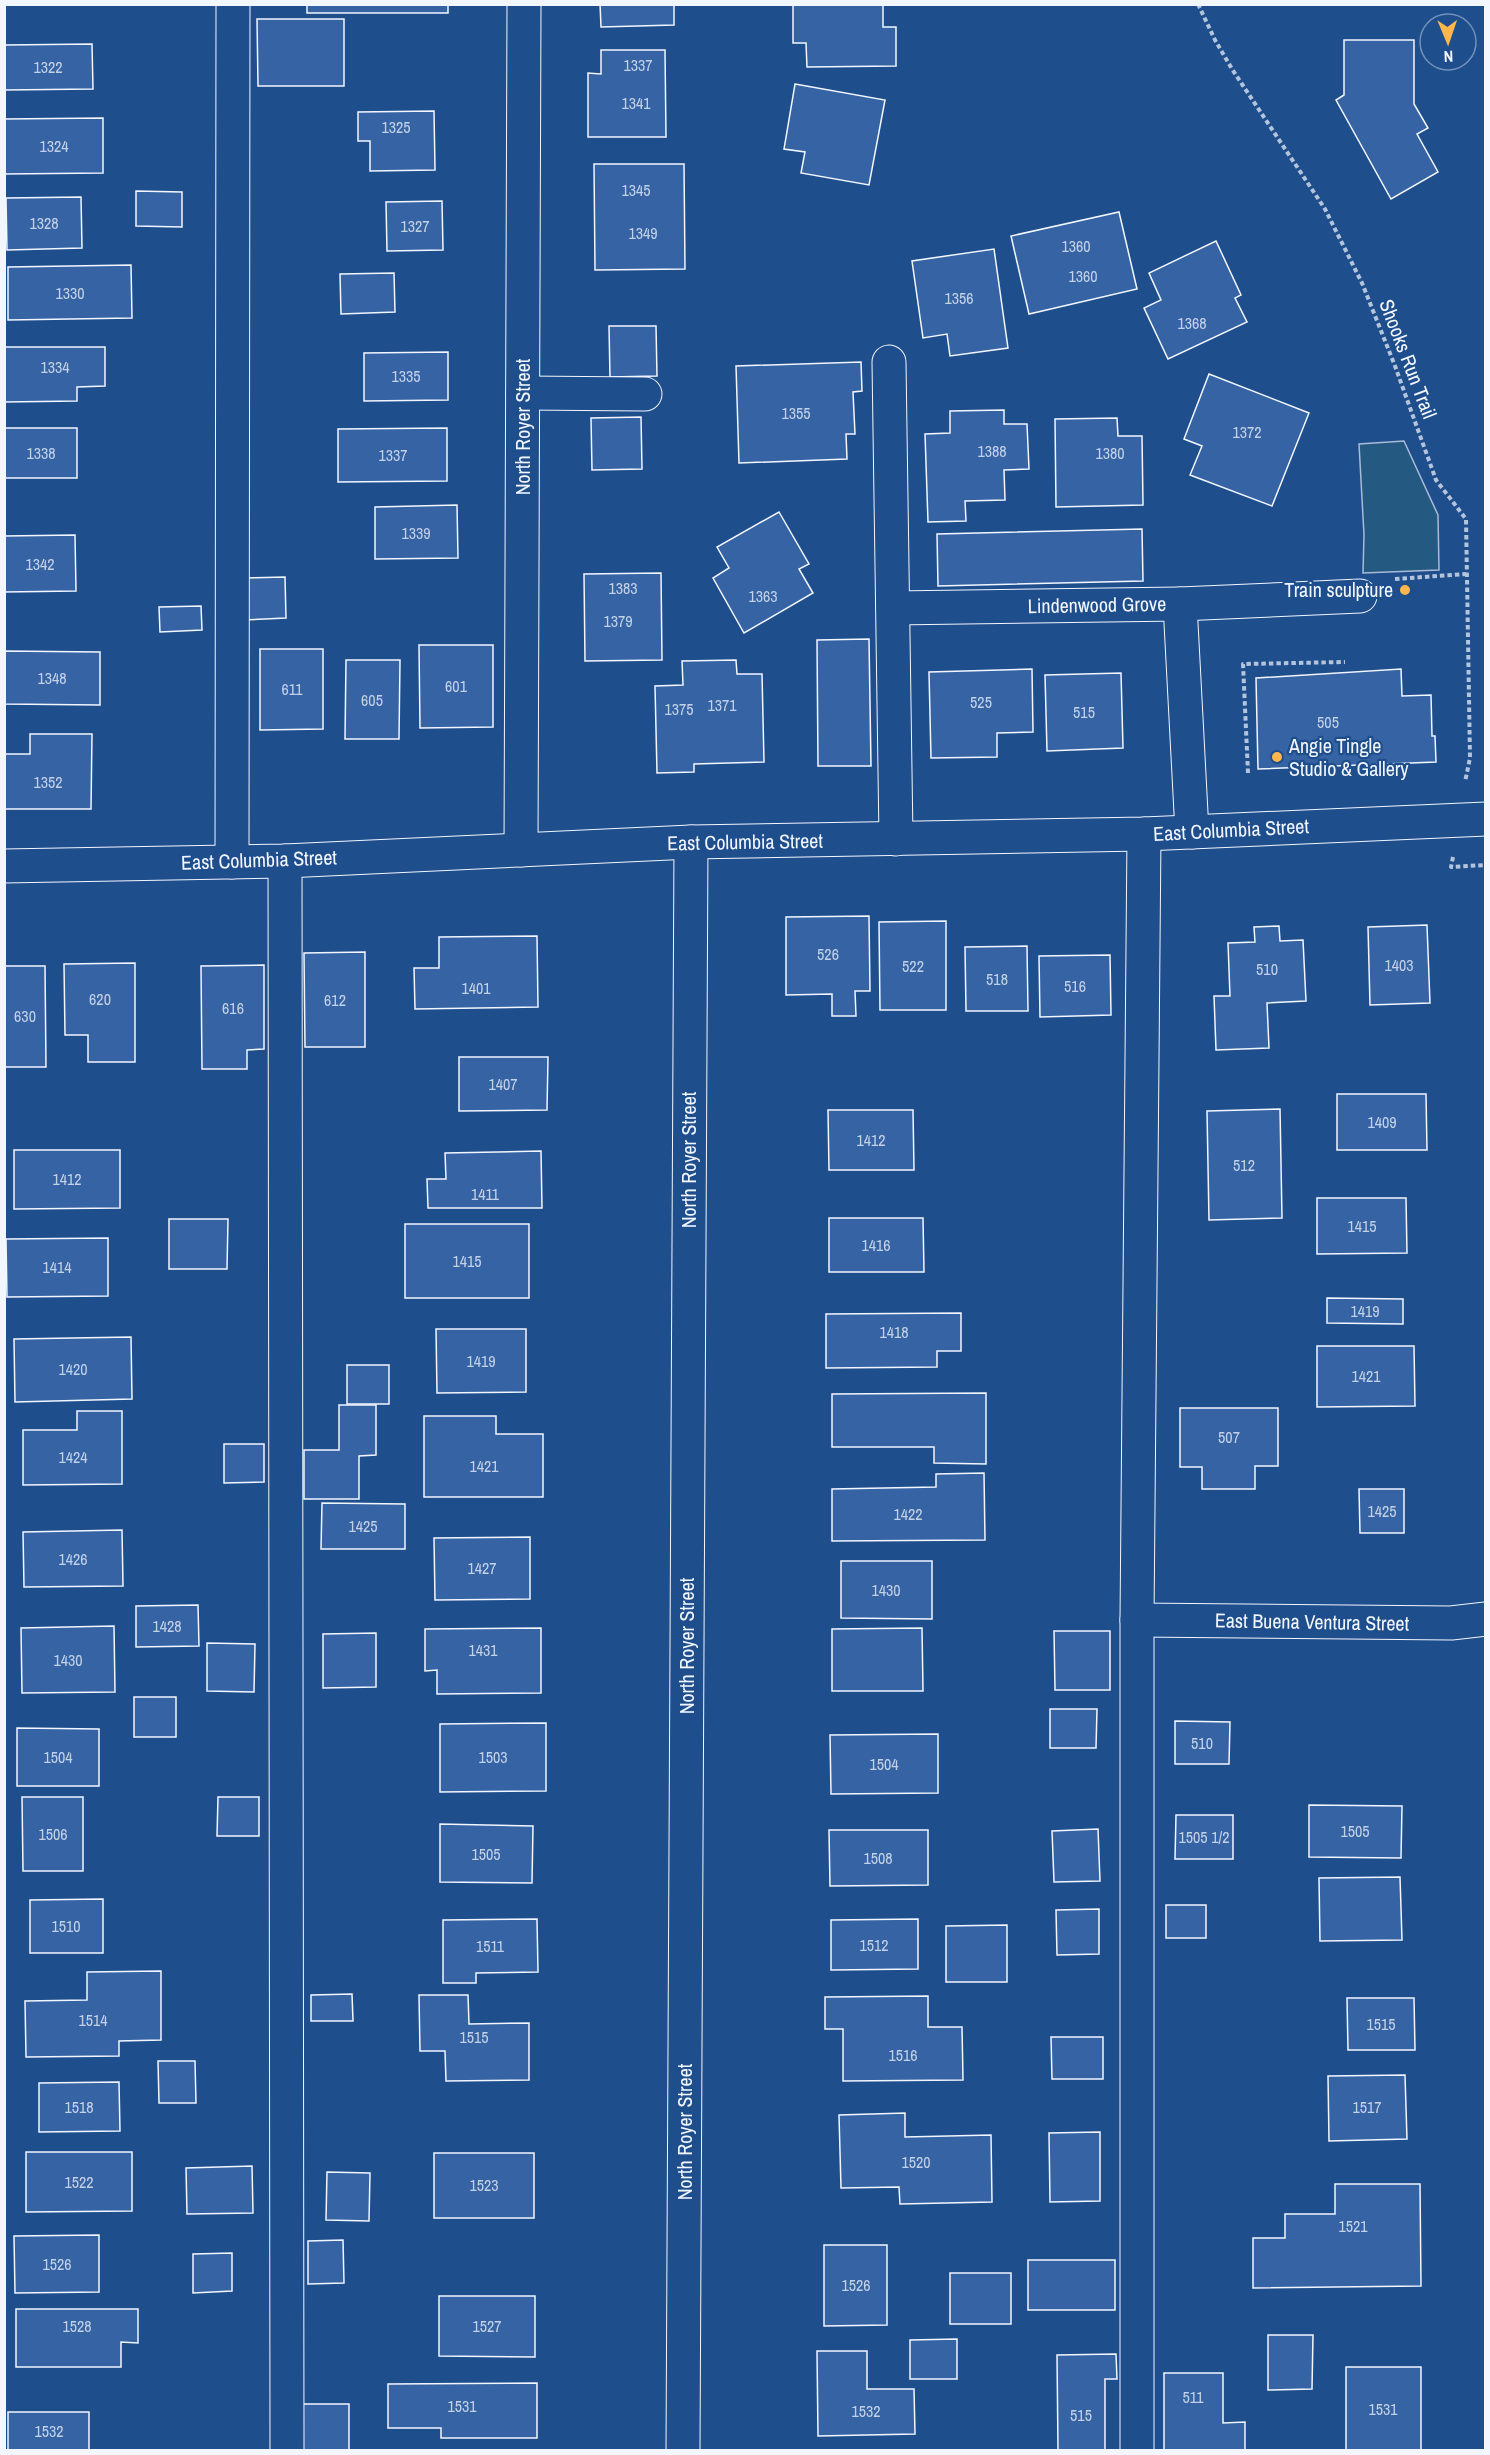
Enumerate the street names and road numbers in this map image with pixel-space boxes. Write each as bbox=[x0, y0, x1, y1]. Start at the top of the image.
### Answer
street label: Shooks Run Trail bbox=[1373, 295, 1444, 422]
street label: North Royer Street bbox=[509, 358, 536, 495]
street label: Lindenwood Grove bbox=[1027, 590, 1167, 619]
street label: East Columbia Street bbox=[1152, 812, 1310, 847]
street label: East Columbia Street bbox=[667, 827, 824, 856]
street label: East Columbia Street bbox=[181, 843, 338, 876]
street label: North Royer Street bbox=[675, 1091, 702, 1228]
street label: North Royer Street bbox=[673, 1577, 700, 1714]
street label: East Buena Ventura Street bbox=[1215, 1606, 1410, 1637]
street label: North Royer Street bbox=[671, 2063, 698, 2200]

